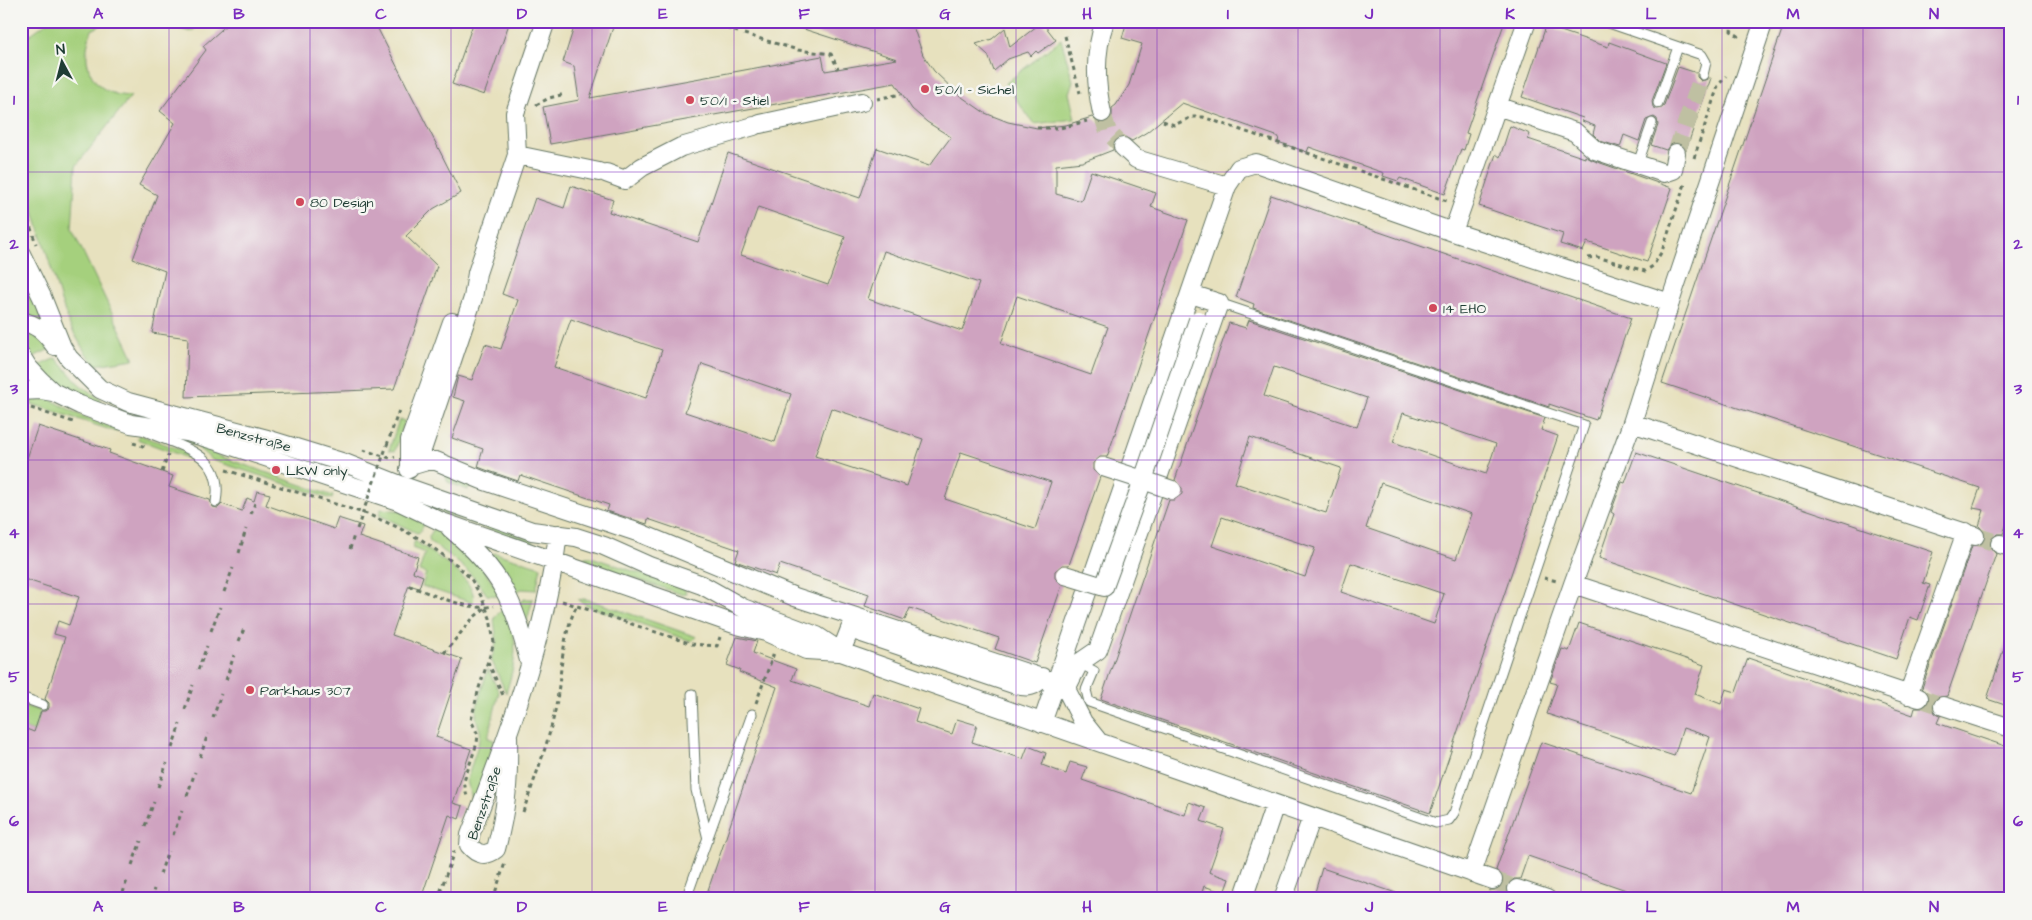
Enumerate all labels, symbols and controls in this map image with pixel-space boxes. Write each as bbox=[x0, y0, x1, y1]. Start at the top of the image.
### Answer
text: A bbox=[93, 3, 104, 25]
text: B bbox=[233, 3, 245, 25]
text: C bbox=[375, 3, 387, 25]
text: D bbox=[517, 3, 528, 25]
text: E bbox=[658, 3, 668, 25]
text: F bbox=[798, 3, 810, 25]
text: G bbox=[939, 3, 951, 25]
text: H bbox=[1082, 3, 1092, 25]
text: I bbox=[1227, 3, 1229, 25]
text: J bbox=[1364, 3, 1374, 25]
text: K bbox=[1505, 3, 1515, 25]
text: L bbox=[1645, 3, 1657, 25]
text: M bbox=[1786, 3, 1800, 25]
text: N bbox=[1929, 3, 1939, 25]
north arrow bbox=[38, 38, 88, 88]
text: N bbox=[55, 40, 66, 61]
place label: 50/1 - Sichel bbox=[935, 80, 1014, 100]
marker: 50/1 - Sichel bbox=[919, 83, 931, 95]
text: 1 bbox=[13, 89, 16, 111]
text: 1 bbox=[2017, 89, 2020, 111]
place label: 50/1 - Stiel bbox=[700, 91, 769, 111]
marker: 50/1 - Stiel bbox=[684, 94, 696, 106]
place label: 80 Design bbox=[310, 193, 374, 213]
marker: 80 Design bbox=[294, 196, 306, 208]
text: 2 bbox=[8, 233, 19, 255]
text: 2 bbox=[2012, 233, 2023, 255]
place label: 14 EHO bbox=[1443, 299, 1486, 319]
marker: 14 EHO bbox=[1427, 302, 1439, 314]
text: 3 bbox=[9, 378, 19, 400]
text: 3 bbox=[2013, 378, 2023, 400]
street label: Benzstraße bbox=[214, 418, 294, 458]
place label: LKW only bbox=[286, 461, 348, 481]
marker: LKW only bbox=[270, 464, 282, 476]
text: 4 bbox=[9, 522, 20, 544]
text: 4 bbox=[2013, 522, 2024, 544]
text: 5 bbox=[8, 666, 20, 688]
text: 5 bbox=[2012, 666, 2024, 688]
place label: Parkhaus 307 bbox=[260, 681, 351, 701]
marker: Parkhaus 307 bbox=[244, 684, 256, 696]
street label: Benzstraße bbox=[463, 763, 507, 843]
text: 6 bbox=[9, 810, 19, 832]
text: 6 bbox=[2013, 810, 2023, 832]
text: A bbox=[93, 896, 104, 918]
text: B bbox=[233, 896, 245, 918]
text: C bbox=[375, 896, 387, 918]
text: D bbox=[517, 896, 528, 918]
text: E bbox=[658, 896, 668, 918]
text: F bbox=[798, 896, 810, 918]
text: G bbox=[939, 896, 951, 918]
text: H bbox=[1082, 896, 1092, 918]
text: I bbox=[1227, 896, 1229, 918]
text: J bbox=[1364, 896, 1374, 918]
text: K bbox=[1505, 896, 1515, 918]
text: L bbox=[1645, 896, 1657, 918]
text: M bbox=[1786, 896, 1800, 918]
text: N bbox=[1929, 896, 1939, 918]

